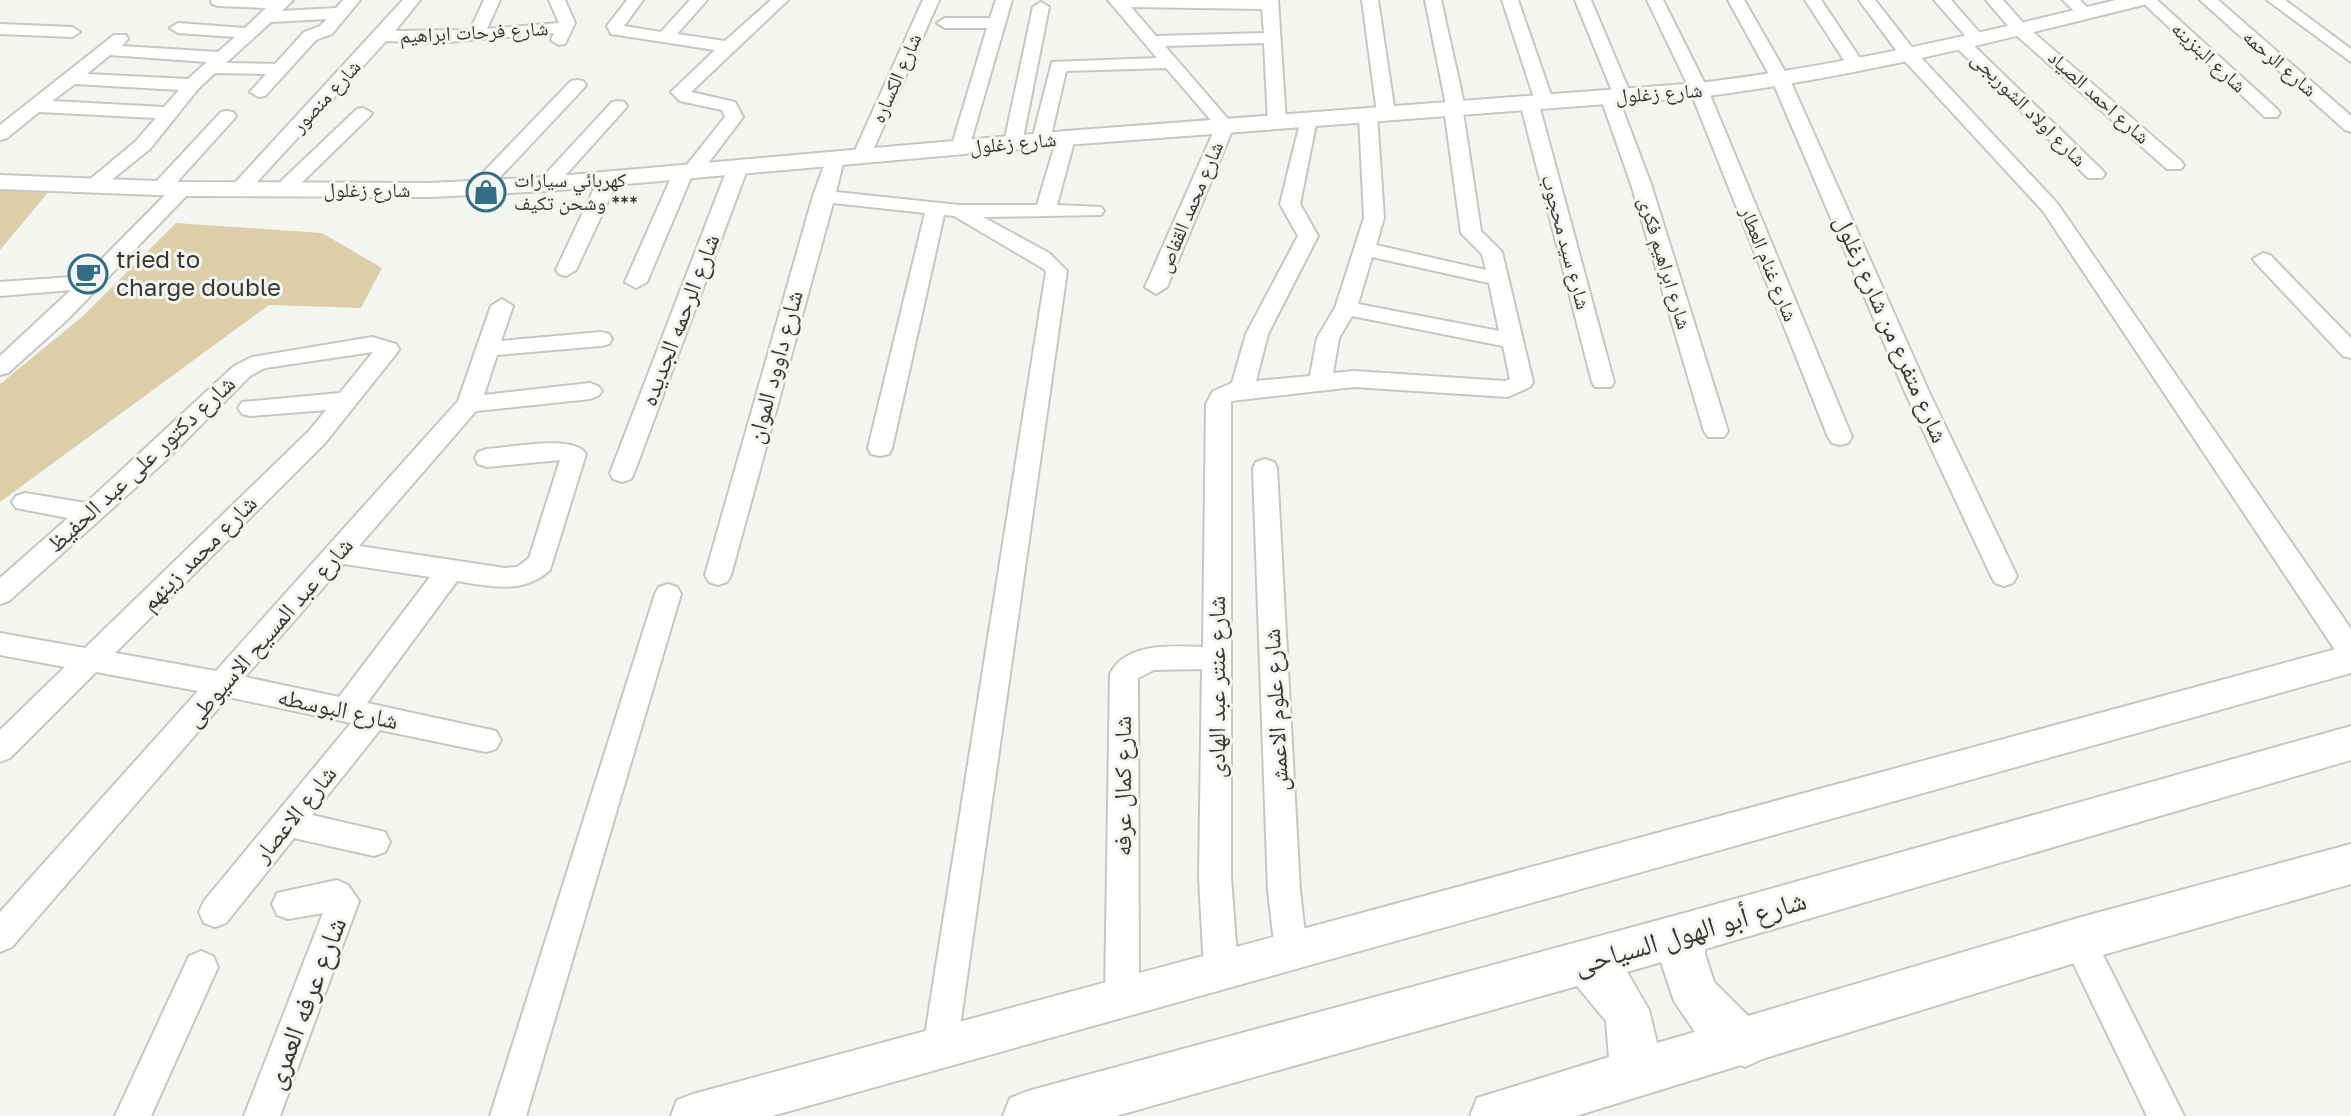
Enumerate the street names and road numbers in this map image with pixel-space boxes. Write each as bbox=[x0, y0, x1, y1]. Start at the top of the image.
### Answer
street label: شارع فرحات ابراهيم bbox=[399, 15, 549, 50]
street label: شارع البنزينه bbox=[2166, 16, 2252, 98]
street label: شارع الرحمه bbox=[2237, 24, 2323, 102]
street label: شارع الكساره bbox=[865, 29, 927, 127]
street label: شارع احمد الصياد bbox=[2043, 44, 2155, 150]
street label: شارع اولاد الشوربجى bbox=[1966, 46, 2092, 172]
street label: شارع منصور bbox=[285, 54, 366, 139]
street label: شارع زغلول bbox=[1615, 77, 1703, 109]
street label: شارع زغلول bbox=[969, 126, 1057, 160]
street label: شارع محمد القفاص bbox=[1151, 138, 1229, 276]
street label: شارع سيد محجوب bbox=[1536, 172, 1596, 312]
street label: شارع زغلول bbox=[324, 177, 411, 203]
street label: شارع ابراهيم فكرى bbox=[1632, 194, 1697, 333]
street label: شارع غنام العطار bbox=[1733, 202, 1804, 326]
street label: شارع متفرع من شارع زغلول bbox=[1827, 210, 1956, 448]
street label: شارع الرحمه الجديده bbox=[633, 229, 727, 410]
street label: شارع داوود الموان bbox=[739, 287, 810, 447]
street label: شارع دكتور على عبد الحفيظ bbox=[40, 368, 242, 559]
street label: شارع محمد زينهم bbox=[134, 488, 264, 618]
street label: شارع عبد المسيح الاسيوطى bbox=[178, 530, 360, 733]
street label: شارع عنتر عبد الهادى bbox=[1201, 596, 1232, 778]
street label: شارع علوم الاعمش bbox=[1256, 628, 1296, 792]
street label: شارع البوسطه bbox=[275, 681, 401, 736]
street label: شارع كمال عرفه bbox=[1107, 716, 1138, 856]
street label: شارع الاعصار bbox=[245, 759, 343, 869]
street label: شارع أبو الهول السياحى bbox=[1570, 883, 1810, 982]
street label: شارع عرفه العمرى bbox=[257, 912, 354, 1094]

